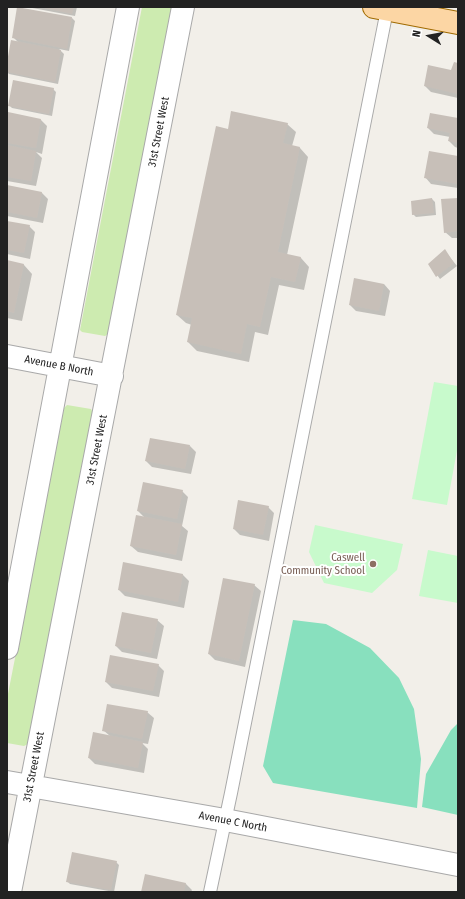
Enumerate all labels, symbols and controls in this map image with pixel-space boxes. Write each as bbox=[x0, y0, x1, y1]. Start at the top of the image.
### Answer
north arrow bbox=[409, 16, 449, 56]
text: N bbox=[410, 29, 424, 38]
street label: 31st Street West bbox=[146, 96, 172, 168]
street label: Avenue B North bbox=[23, 353, 95, 379]
street label: 31st Street West bbox=[84, 414, 110, 486]
place label: Caswell Community School bbox=[281, 551, 365, 577]
marker: Caswell Community School bbox=[368, 559, 378, 569]
street label: 31st Street West bbox=[21, 731, 47, 803]
street label: Avenue C North bbox=[198, 809, 268, 835]

